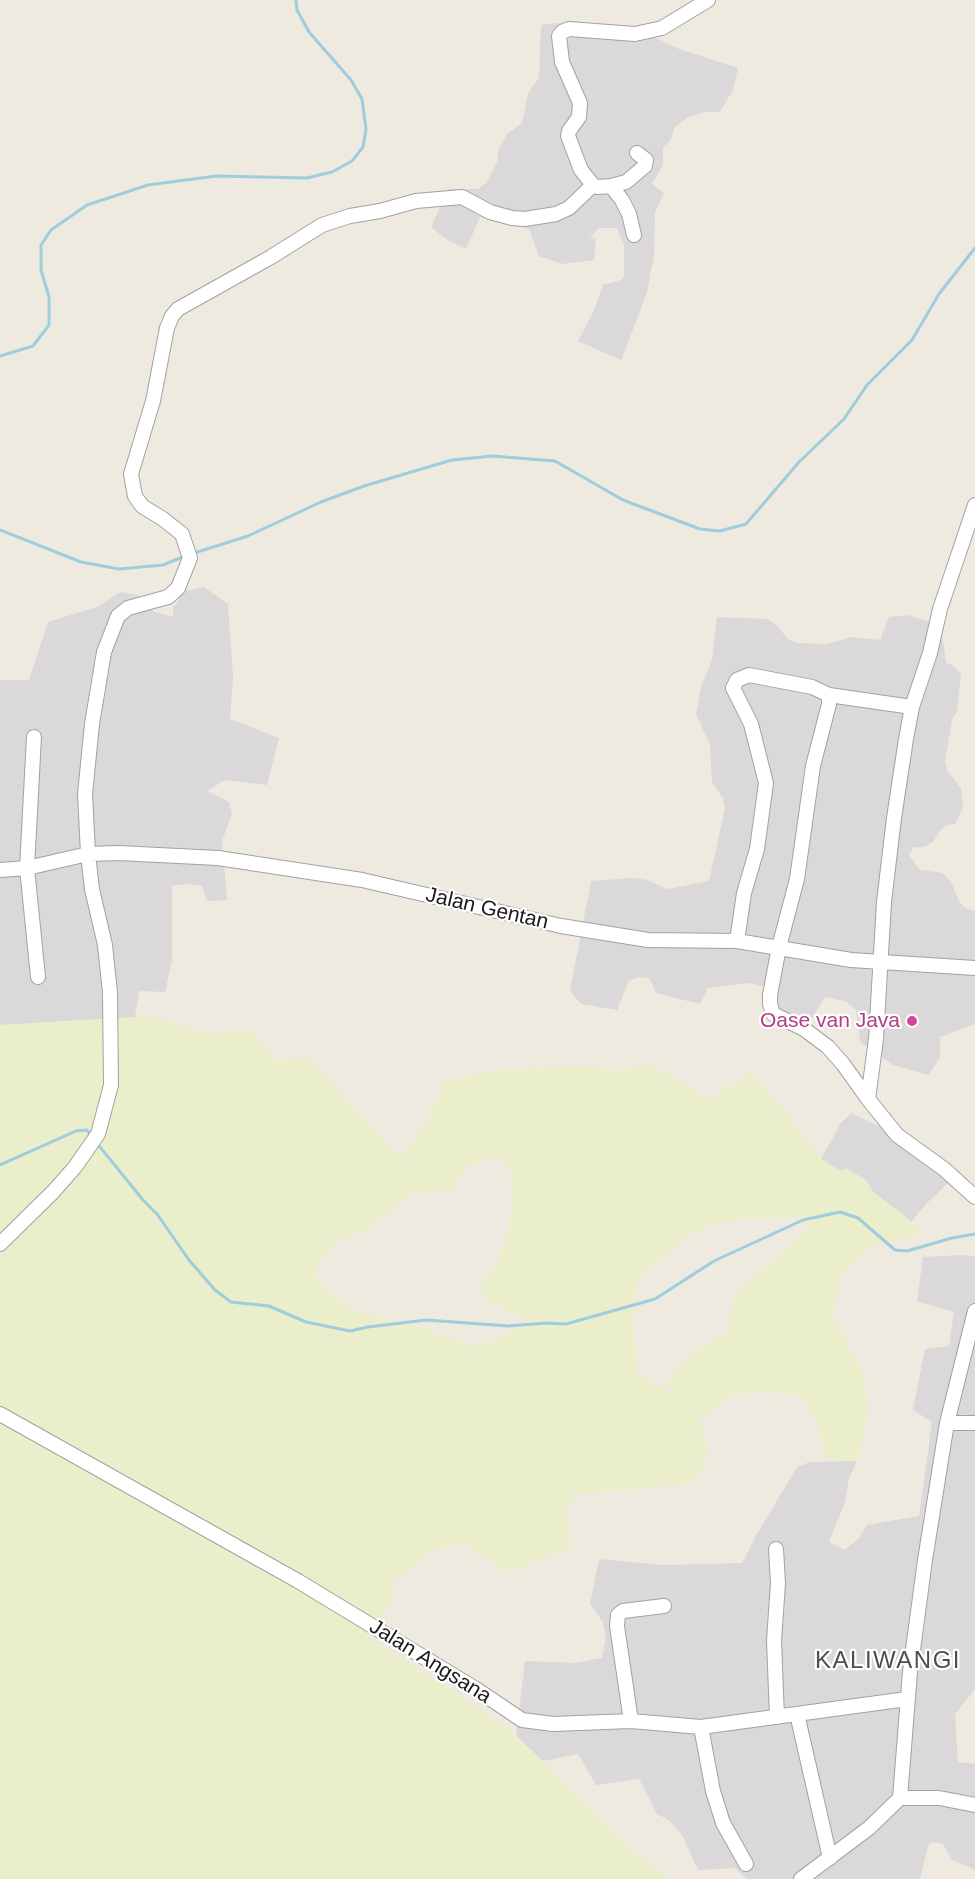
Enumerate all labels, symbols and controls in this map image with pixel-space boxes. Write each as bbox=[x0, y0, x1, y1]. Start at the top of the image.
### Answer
street label: Jalan Gentan bbox=[423, 883, 551, 935]
place label: Oase van Java bbox=[760, 1008, 900, 1034]
marker: Oase van Java bbox=[905, 1014, 919, 1028]
street label: Jalan Angsana bbox=[364, 1615, 496, 1709]
district label: KALIWANGI bbox=[815, 1647, 961, 1675]

